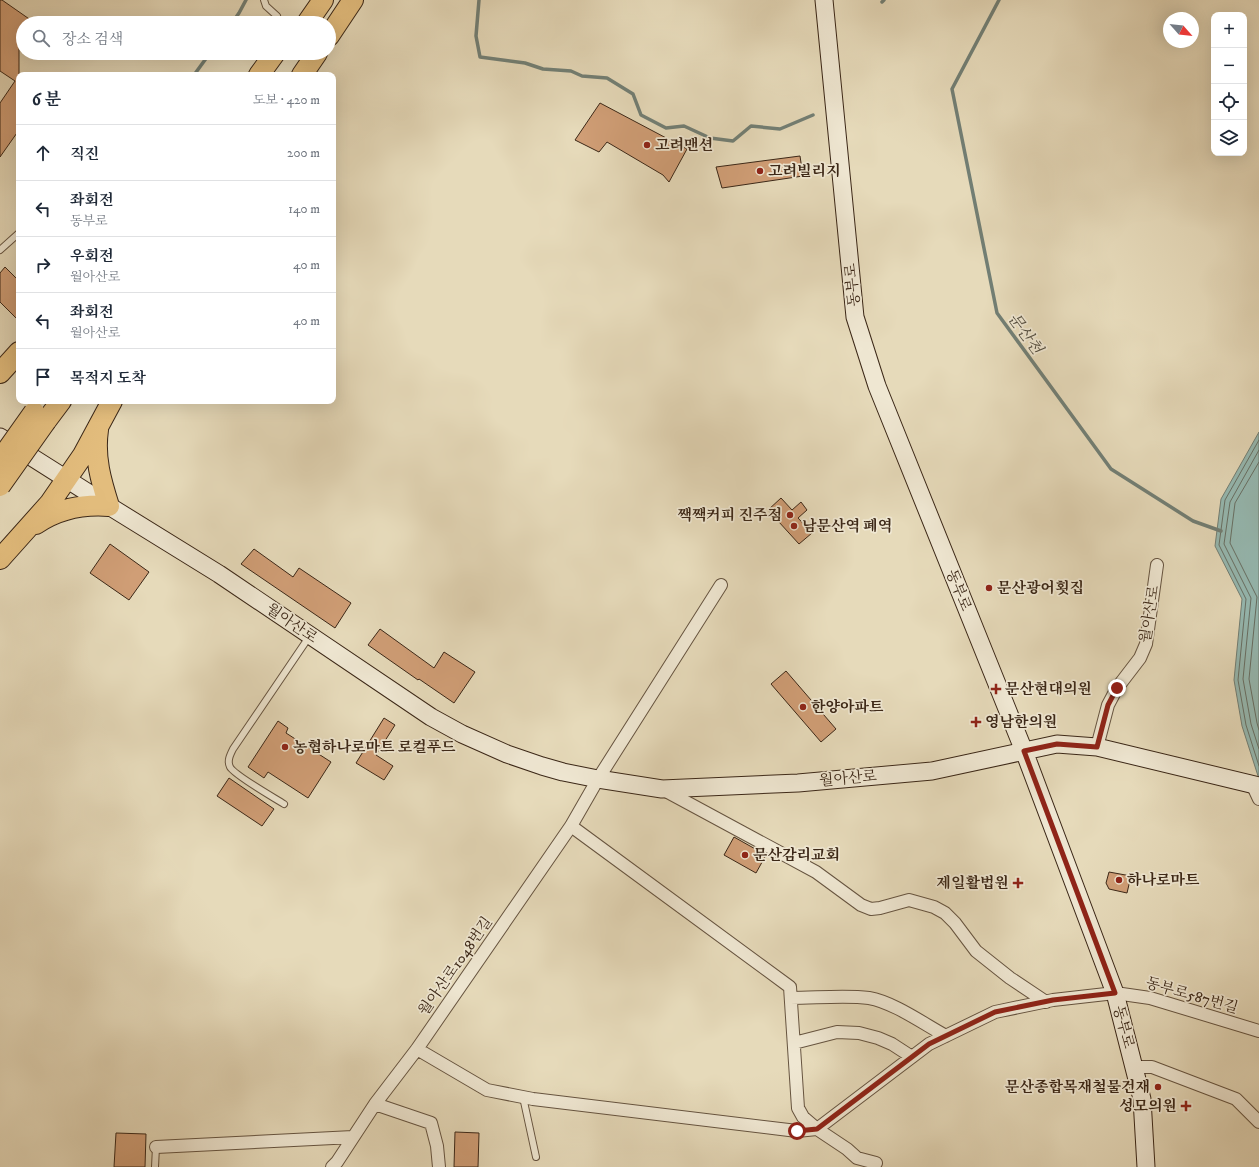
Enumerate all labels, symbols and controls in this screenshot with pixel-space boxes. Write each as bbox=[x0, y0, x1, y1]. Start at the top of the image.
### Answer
north arrow bbox=[1163, 12, 1199, 48]
map controls bbox=[1211, 12, 1247, 156]
button: + bbox=[1211, 12, 1247, 48]
search box bbox=[16, 16, 336, 60]
icon: search bbox=[30, 27, 52, 49]
text: 장소 검색 bbox=[62, 30, 123, 49]
button: − bbox=[1211, 48, 1247, 84]
button: locate bbox=[1211, 84, 1247, 120]
text: 6 분 bbox=[32, 89, 61, 111]
text: 도보 · 420 m bbox=[253, 92, 320, 108]
button: layers bbox=[1211, 120, 1247, 156]
place label: 고려맨션 bbox=[655, 136, 713, 155]
marker: 고려맨션 bbox=[642, 140, 652, 150]
icon: ahead bbox=[32, 142, 54, 164]
text: 직진 bbox=[70, 145, 99, 164]
text: 200 m bbox=[287, 145, 320, 161]
place label: 고려빌리지 bbox=[768, 162, 840, 181]
marker: 고려빌리지 bbox=[755, 166, 765, 176]
text: 좌회전 bbox=[70, 191, 113, 210]
icon: left bbox=[32, 198, 54, 220]
text: 140 m bbox=[288, 201, 320, 217]
text: 동부로 bbox=[70, 213, 108, 229]
text: 우회전 bbox=[70, 247, 113, 266]
icon: right bbox=[32, 254, 54, 276]
text: 40 m bbox=[293, 257, 320, 273]
street label: 동부로 bbox=[841, 262, 864, 308]
text: 월아산로 bbox=[70, 269, 120, 285]
text: 좌회전 bbox=[70, 303, 113, 322]
water label: 문산천 bbox=[1003, 309, 1048, 359]
icon: left bbox=[32, 310, 54, 332]
text: 40 m bbox=[293, 313, 320, 329]
text: 월아산로 bbox=[70, 325, 120, 341]
icon: arrive bbox=[32, 366, 54, 388]
text: 목적지 도착 bbox=[70, 369, 146, 388]
place label: 짹짹커피 진주점 bbox=[677, 506, 782, 525]
marker: 짹짹커피 진주점 bbox=[785, 510, 795, 520]
place label: 남문산역 폐역 bbox=[802, 517, 892, 536]
marker: 남문산역 폐역 bbox=[789, 521, 799, 531]
street label: 동부로 bbox=[942, 566, 976, 614]
place label: 문산광어횟집 bbox=[997, 579, 1084, 598]
marker: 문산광어횟집 bbox=[984, 583, 994, 593]
street label: 월아산로 bbox=[1136, 583, 1163, 644]
street label: 월아산로 bbox=[262, 599, 321, 648]
route end bbox=[1108, 679, 1126, 697]
place label: 문산현대의원 bbox=[1005, 680, 1092, 699]
marker: 문산현대의원 bbox=[990, 683, 1002, 695]
place label: 한양아파트 bbox=[811, 698, 884, 717]
marker: 한양아파트 bbox=[798, 702, 808, 712]
place label: 영남한의원 bbox=[985, 713, 1057, 732]
marker: 영남한의원 bbox=[970, 716, 982, 728]
place label: 농협하나로마트 로컬푸드 bbox=[293, 738, 456, 757]
marker: 농협하나로마트 로컬푸드 bbox=[280, 742, 290, 752]
street label: 월아산로 bbox=[818, 766, 878, 790]
place label: 문산감리교회 bbox=[753, 846, 840, 865]
marker: 문산감리교회 bbox=[740, 850, 750, 860]
place label: 하나로마트 bbox=[1127, 871, 1200, 890]
place label: 제일활법원 bbox=[937, 874, 1009, 893]
marker: 하나로마트 bbox=[1114, 875, 1124, 885]
marker: 제일활법원 bbox=[1012, 877, 1024, 889]
street label: 월아산로1048번길 bbox=[414, 913, 497, 1019]
street label: 동부로587번길 bbox=[1143, 973, 1240, 1018]
street label: 동부로 bbox=[1109, 1004, 1138, 1051]
place label: 문산종합목재철물건재 bbox=[1005, 1078, 1150, 1097]
marker: 문산종합목재철물건재 bbox=[1153, 1082, 1163, 1092]
place label: 성모의원 bbox=[1119, 1097, 1177, 1116]
marker: 성모의원 bbox=[1180, 1100, 1192, 1112]
route start bbox=[788, 1122, 806, 1140]

